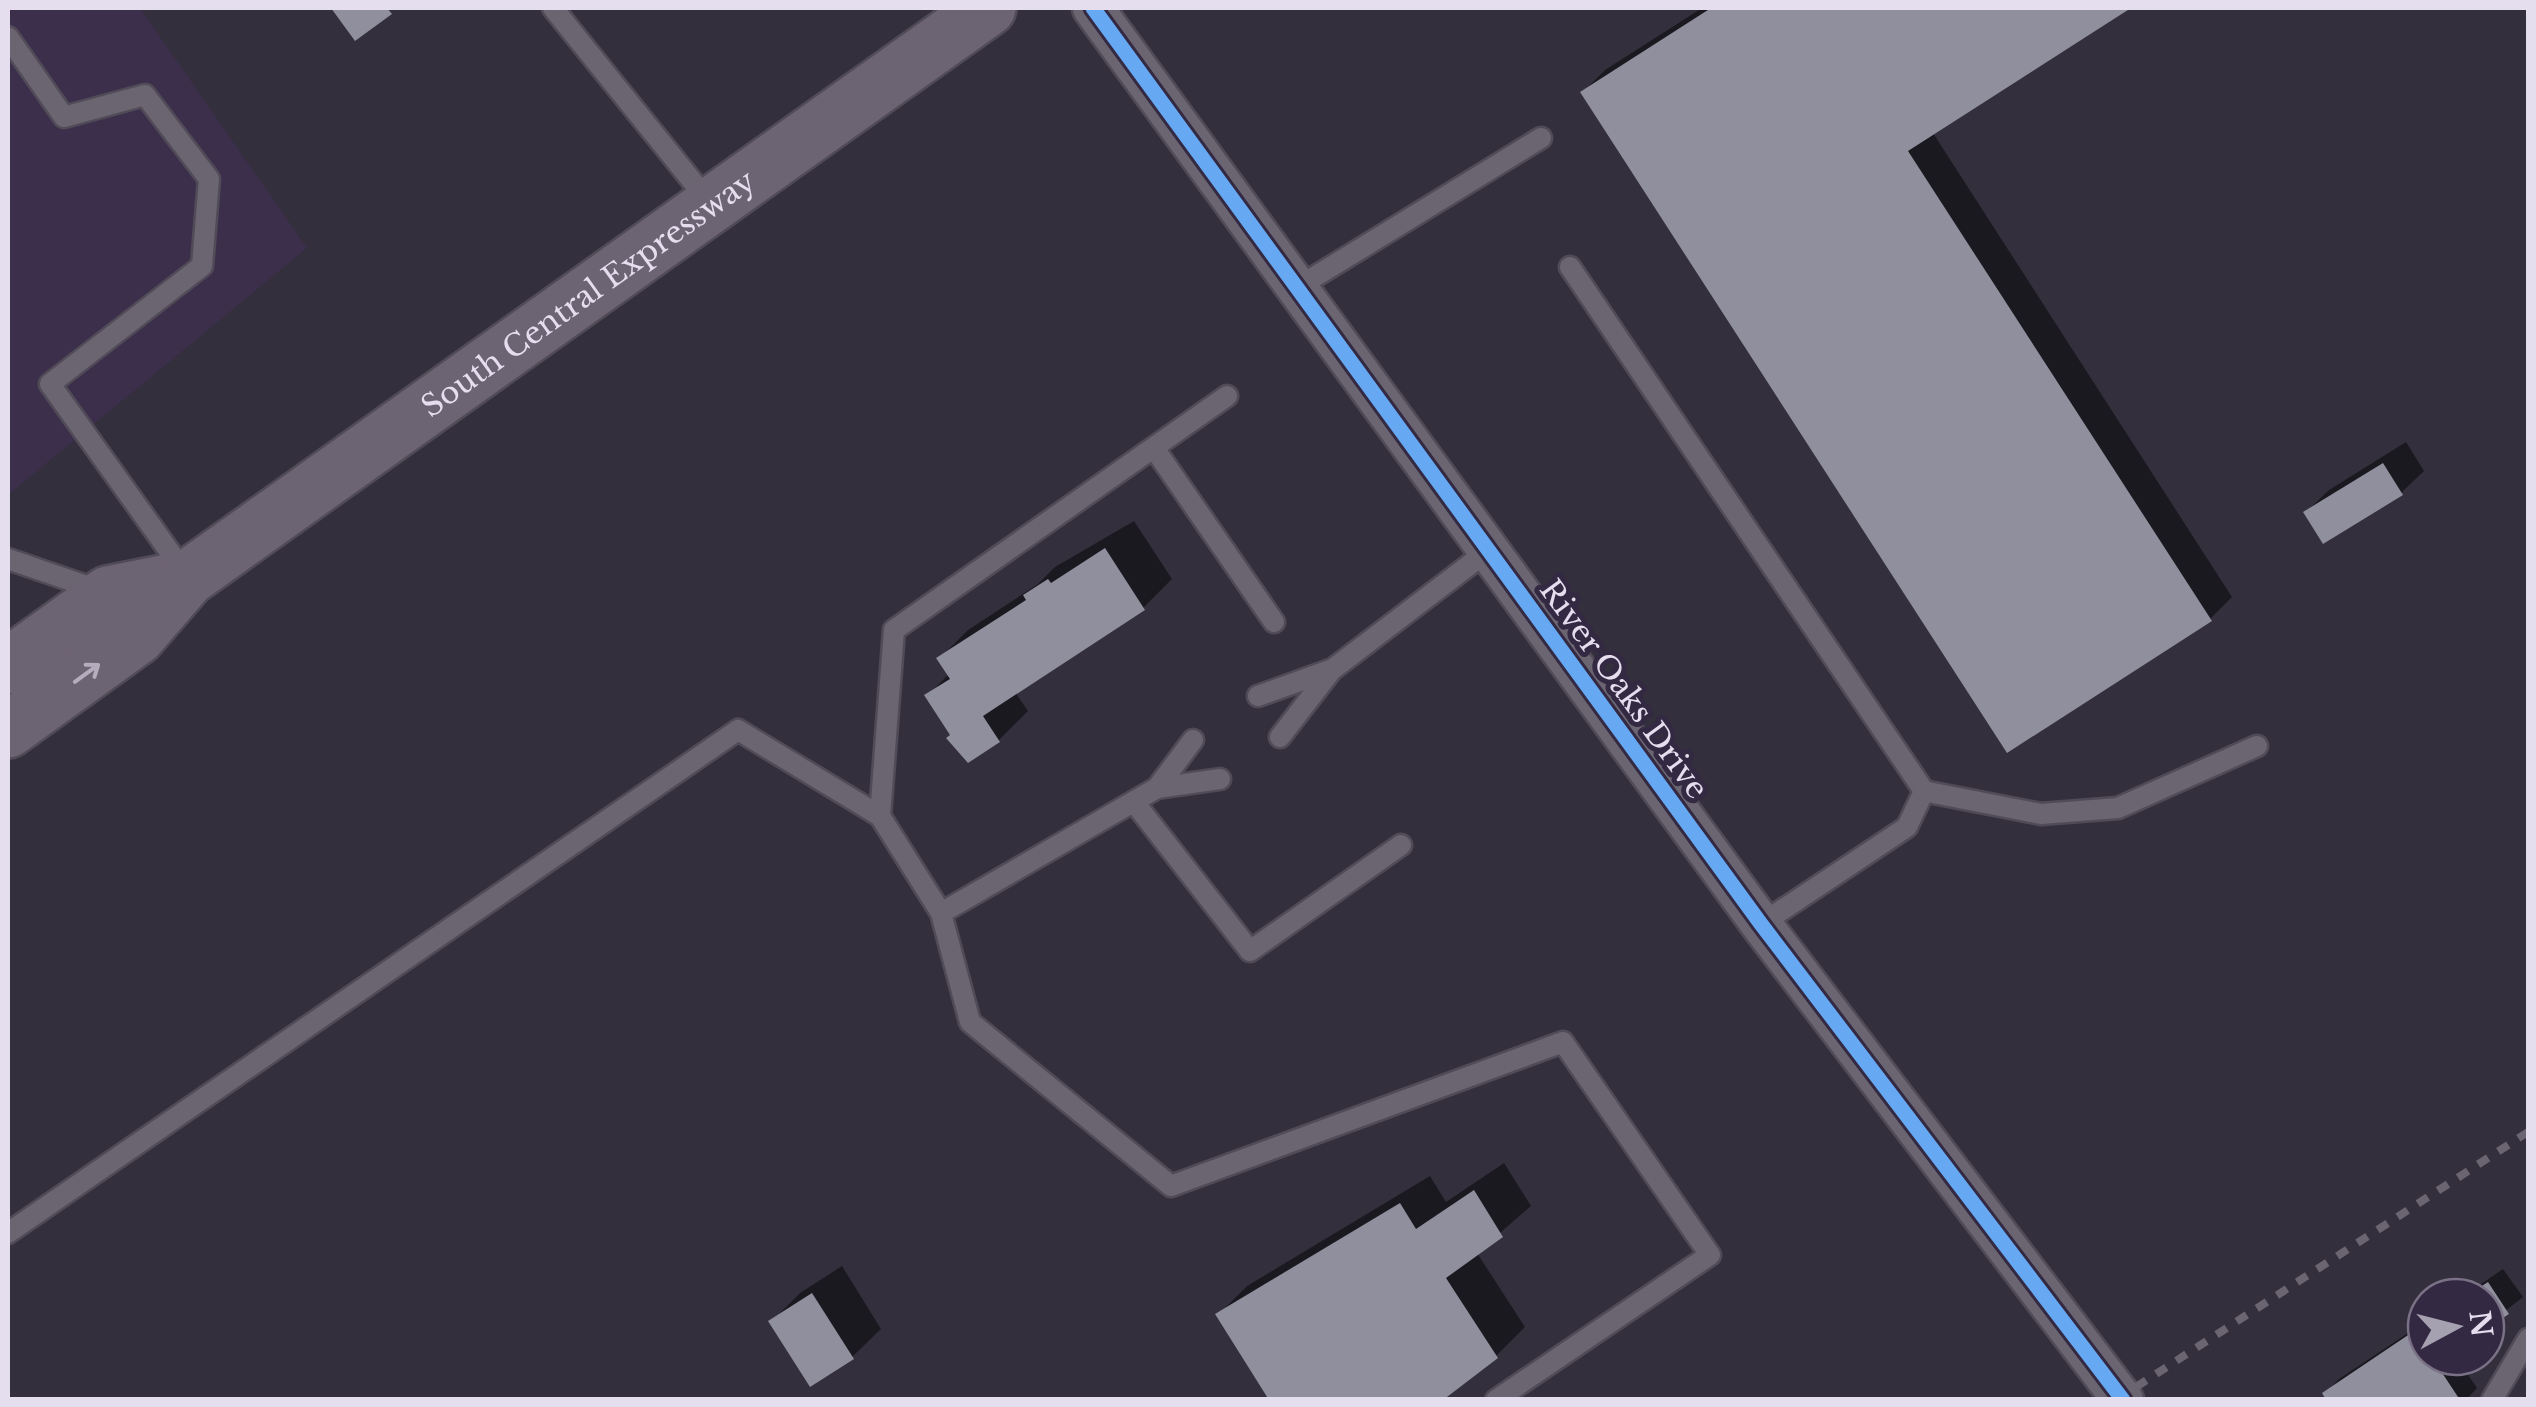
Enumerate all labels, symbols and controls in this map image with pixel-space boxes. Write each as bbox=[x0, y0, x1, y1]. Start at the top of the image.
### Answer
street label: South Central Expressway bbox=[414, 162, 762, 425]
street label: River Oaks Drive bbox=[1532, 572, 1716, 806]
one-way arrow bbox=[73, 663, 100, 684]
north arrow bbox=[2406, 1277, 2506, 1377]
text: N bbox=[2461, 1309, 2499, 1339]

